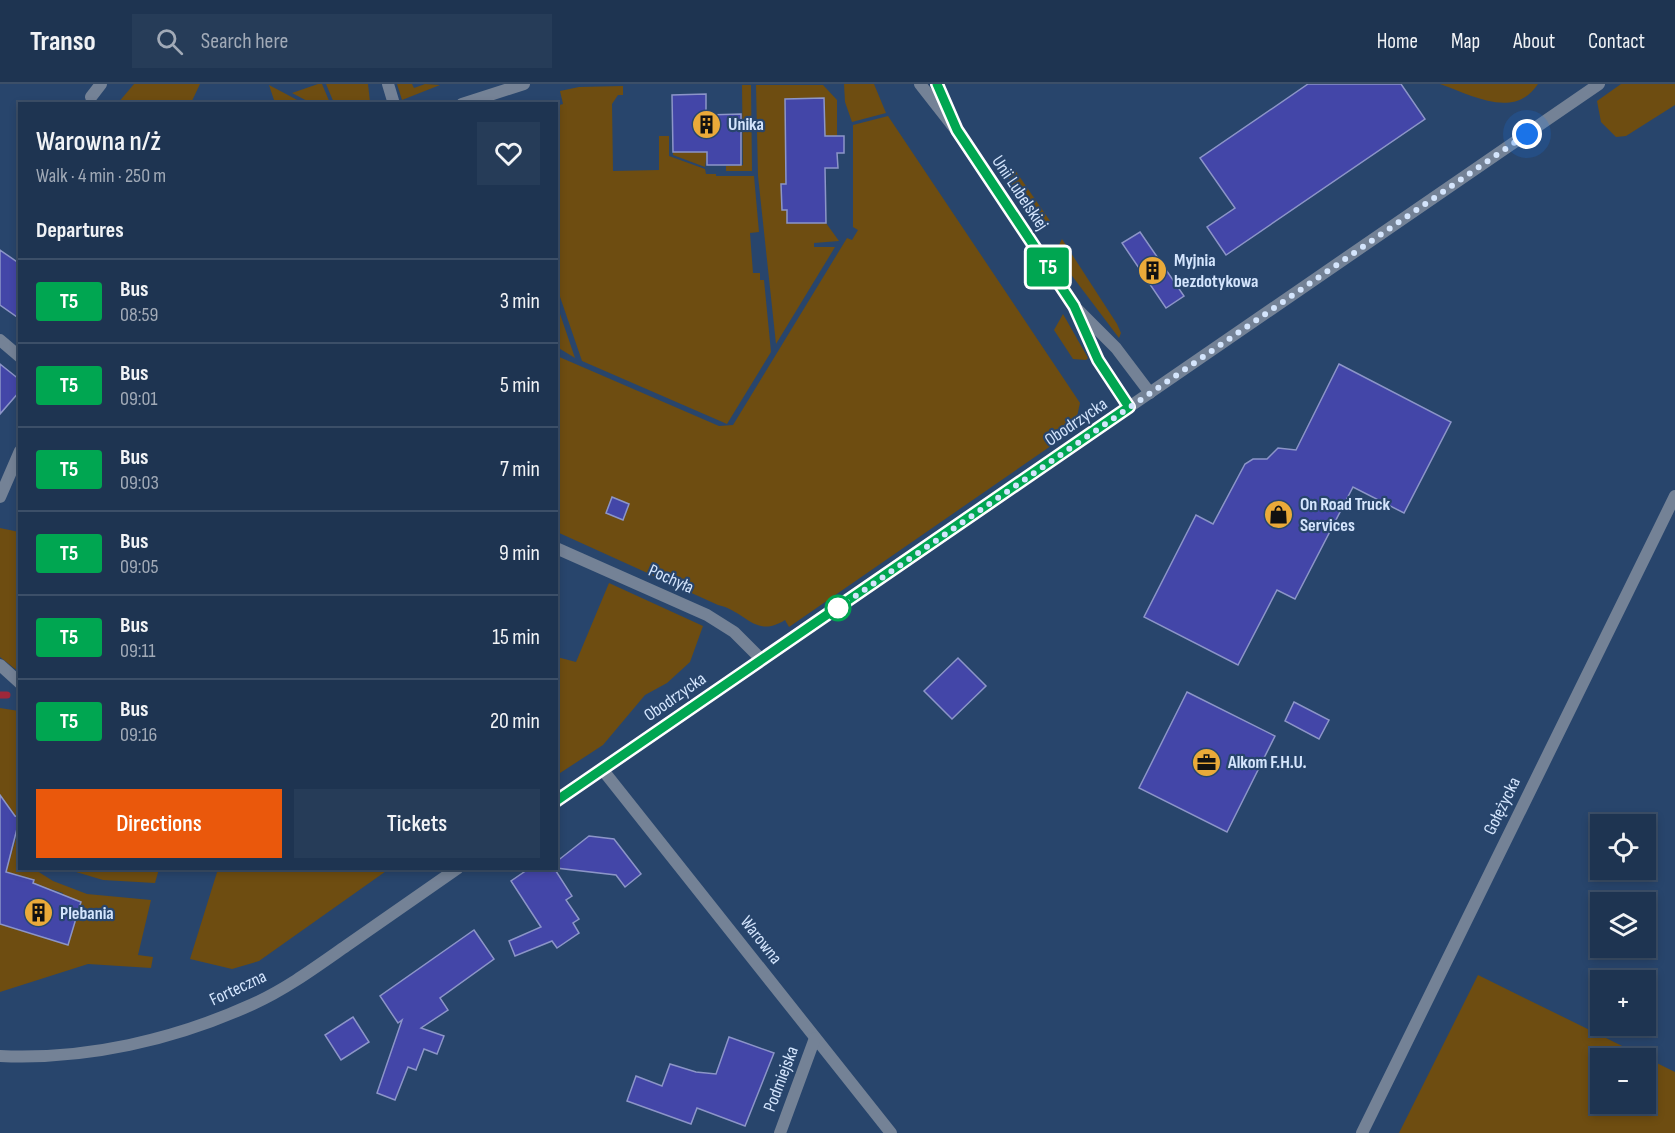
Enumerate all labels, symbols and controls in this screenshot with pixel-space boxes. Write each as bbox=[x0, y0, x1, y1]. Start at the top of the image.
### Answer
search box bbox=[132, 14, 552, 68]
text: Transo bbox=[30, 25, 96, 58]
icon: search bbox=[153, 25, 186, 58]
text: Search here bbox=[201, 28, 288, 55]
text: Home bbox=[1377, 29, 1418, 54]
text: Map bbox=[1451, 29, 1480, 54]
text: About bbox=[1513, 29, 1555, 54]
text: Contact bbox=[1588, 29, 1645, 54]
building icon: Unika bbox=[691, 108, 723, 140]
place label: Unika bbox=[728, 114, 764, 135]
your location bbox=[1512, 119, 1542, 149]
button: heart bbox=[477, 122, 540, 185]
text: Warowna n/ż bbox=[36, 125, 161, 158]
street label: Unii Lubelskiej bbox=[987, 152, 1053, 234]
text: Walk · 4 min · 250 m bbox=[36, 164, 166, 188]
text: Departures bbox=[36, 217, 124, 244]
line badge: T5 bbox=[1021, 248, 1075, 286]
place label: Myjnia bezdotykowa bbox=[1174, 250, 1258, 292]
building icon: Myjnia bezdotykowa bbox=[1137, 254, 1169, 286]
text: T5 bbox=[1039, 255, 1057, 280]
text: Bus bbox=[120, 276, 149, 303]
text: 3 min bbox=[500, 288, 540, 315]
text: T5 bbox=[60, 289, 78, 314]
text: 08:59 bbox=[120, 303, 158, 327]
text: Bus bbox=[120, 360, 149, 387]
text: 5 min bbox=[500, 372, 540, 399]
text: T5 bbox=[60, 373, 78, 398]
text: 09:01 bbox=[120, 387, 157, 411]
street label: Obodrzycka bbox=[1041, 393, 1111, 451]
text: Bus bbox=[120, 444, 149, 471]
text: 7 min bbox=[500, 456, 540, 483]
text: T5 bbox=[60, 457, 78, 482]
text: 09:03 bbox=[120, 471, 159, 495]
place label: On Road Truck Services bbox=[1300, 494, 1391, 536]
shop icon: On Road Truck Services bbox=[1263, 498, 1295, 530]
text: Bus bbox=[120, 528, 149, 555]
text: 9 min bbox=[499, 540, 540, 567]
text: T5 bbox=[60, 541, 78, 566]
text: 09:05 bbox=[120, 555, 158, 579]
street label: Pochyła bbox=[645, 560, 697, 598]
unlabelled marker bbox=[825, 595, 851, 621]
text: Bus bbox=[120, 612, 149, 639]
text: 15 min bbox=[492, 624, 540, 651]
text: T5 bbox=[60, 625, 78, 650]
text: 09:11 bbox=[120, 639, 156, 663]
street label: Obodrzycka bbox=[640, 668, 710, 726]
text: Bus bbox=[120, 696, 149, 723]
text: 20 min bbox=[490, 708, 540, 735]
text: T5 bbox=[60, 709, 78, 734]
text: 09:16 bbox=[120, 723, 157, 747]
office icon: Alkom F.H.U. bbox=[1191, 746, 1223, 778]
place label: Alkom F.H.U. bbox=[1227, 752, 1307, 773]
street label: Gołężycka bbox=[1479, 774, 1525, 838]
button: Directions bbox=[36, 789, 282, 858]
button: Tickets bbox=[294, 789, 540, 858]
map controls bbox=[1590, 814, 1656, 1114]
button: locate bbox=[1590, 814, 1656, 880]
button: layers bbox=[1590, 892, 1656, 958]
building icon: Plebania bbox=[23, 897, 55, 929]
place label: Plebania bbox=[60, 903, 114, 924]
street label: Warowna bbox=[736, 912, 786, 968]
street label: Forteczna bbox=[206, 966, 270, 1010]
button: + bbox=[1590, 970, 1656, 1036]
street label: Podmiejska bbox=[759, 1043, 803, 1115]
button: − bbox=[1590, 1048, 1656, 1114]

